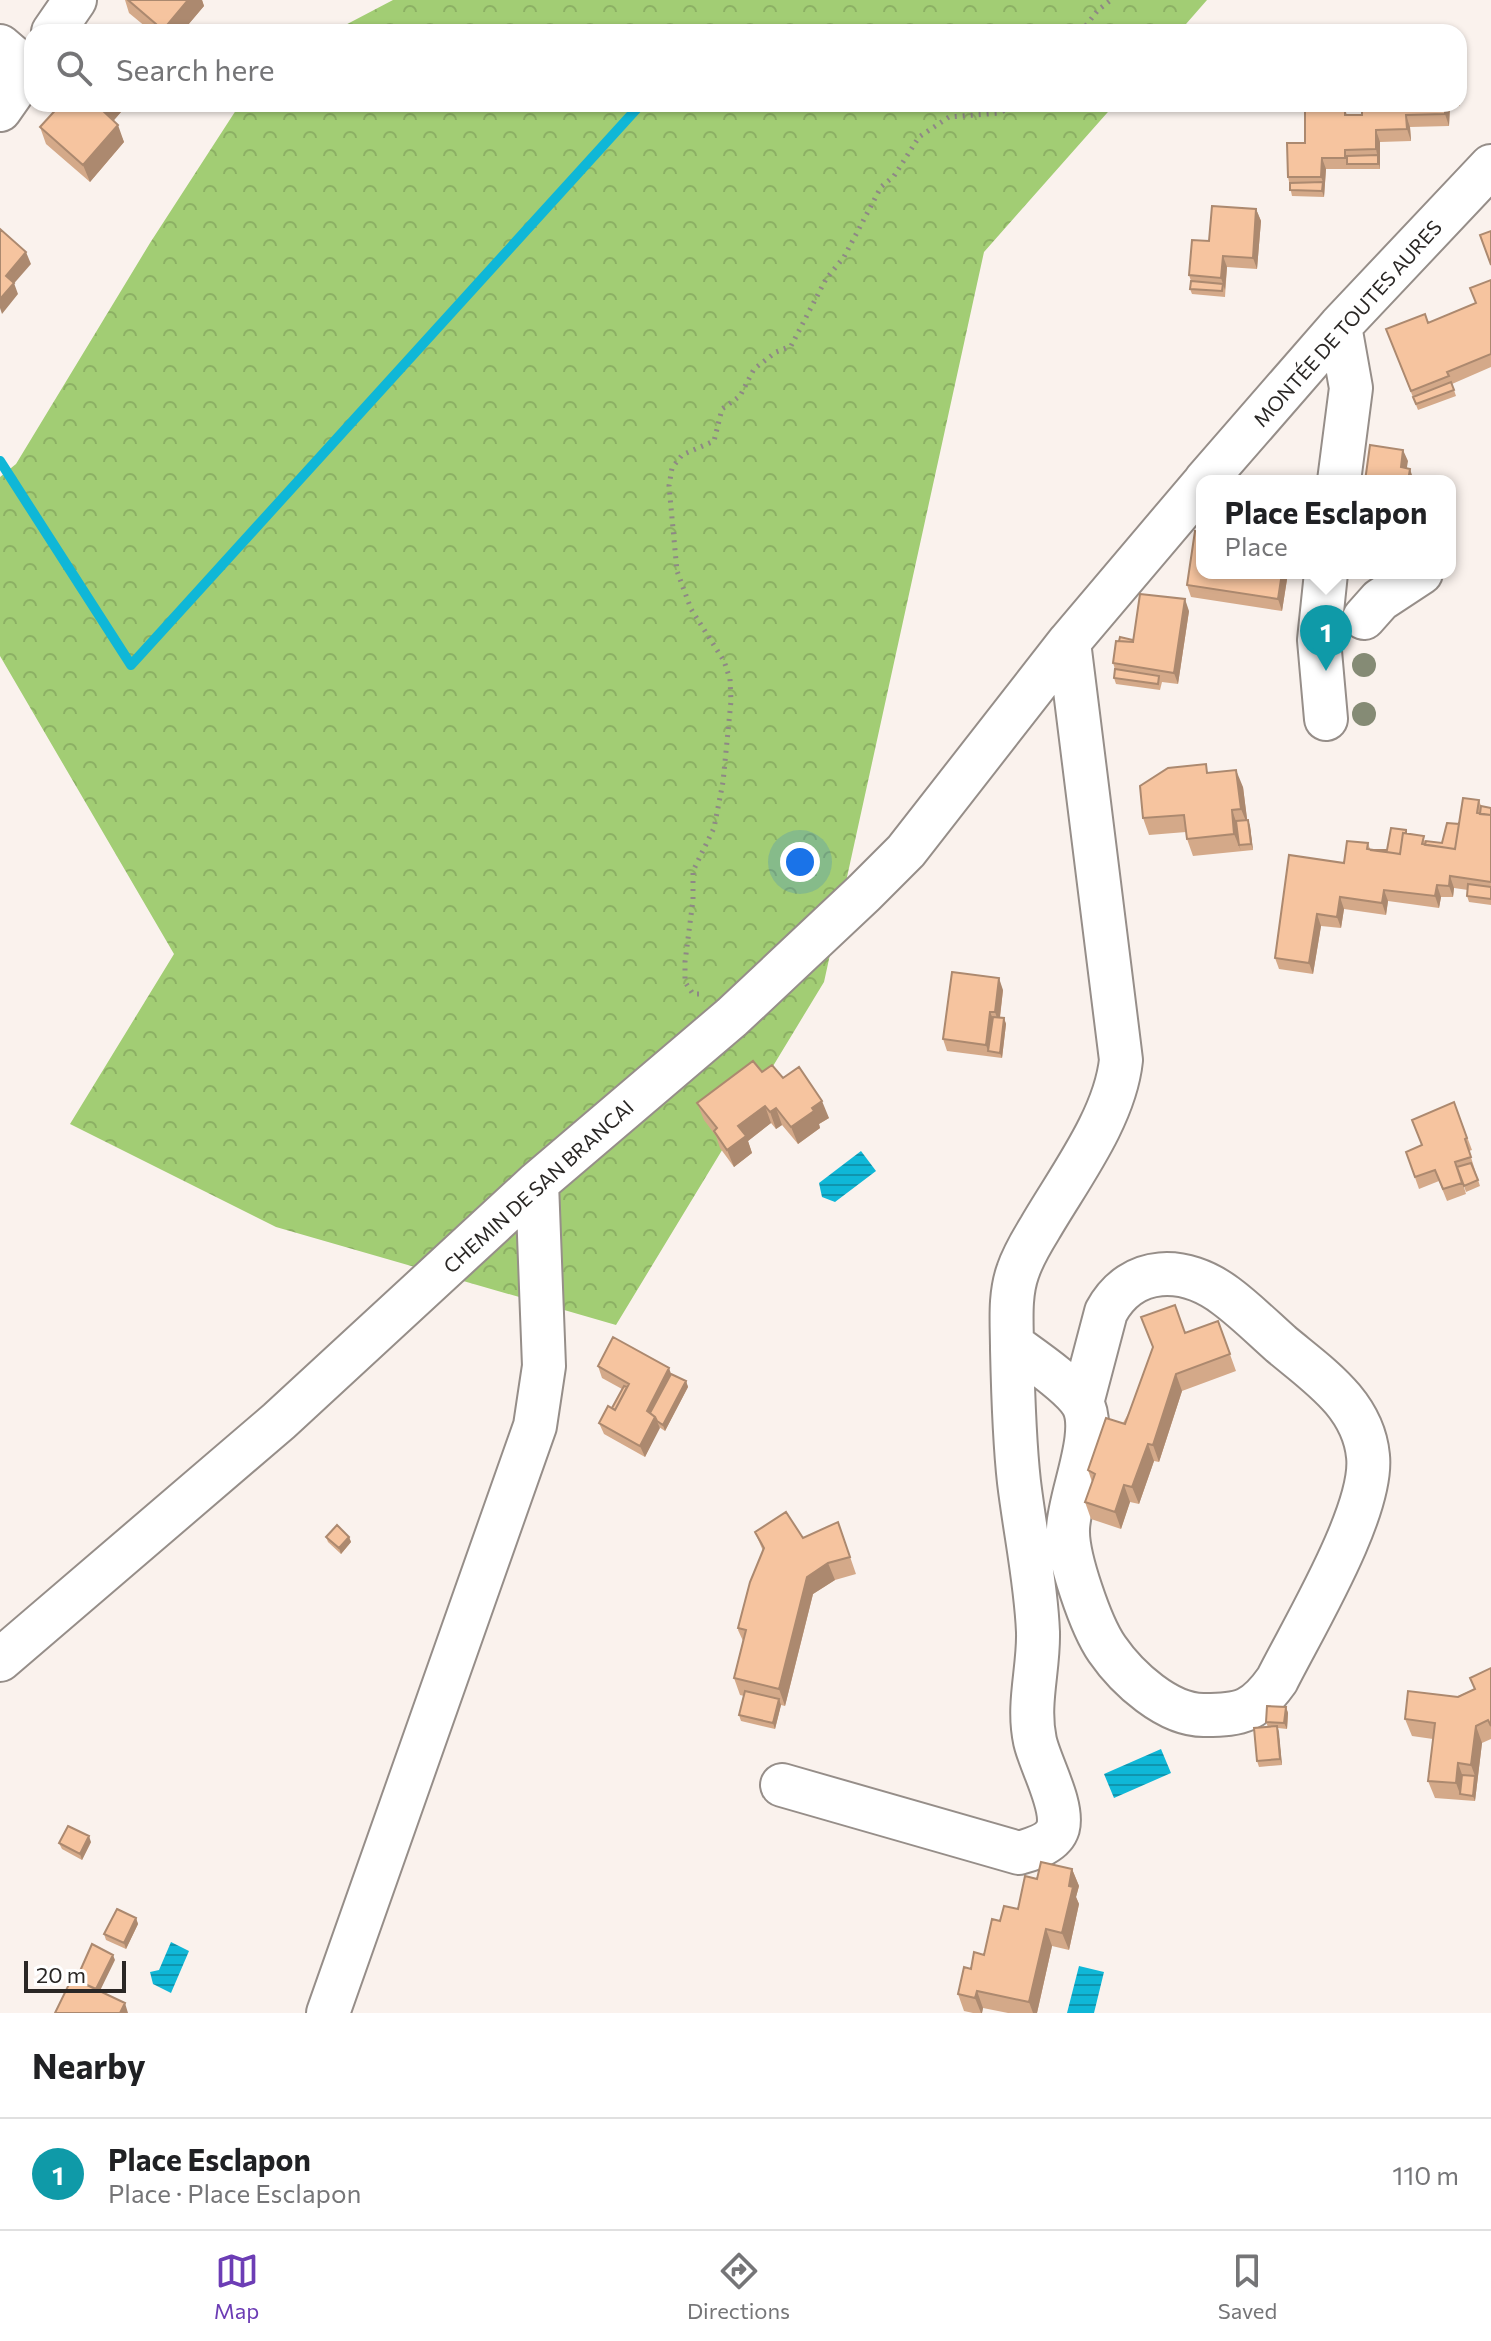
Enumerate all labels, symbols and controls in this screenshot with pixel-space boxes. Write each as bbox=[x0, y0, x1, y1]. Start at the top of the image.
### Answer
search box bbox=[24, 24, 1467, 112]
icon: search bbox=[52, 46, 96, 90]
text: Search here bbox=[116, 50, 275, 87]
street label: MONTÉE DE TOUTES AURES bbox=[1248, 215, 1446, 431]
popup bbox=[1196, 475, 1456, 579]
text: Place Esclapon bbox=[1225, 493, 1427, 530]
text: Place bbox=[1225, 530, 1288, 561]
pin: 1 bbox=[1300, 605, 1352, 671]
your location bbox=[780, 842, 820, 882]
street label: CHEMIN DE SAN BRANCAI bbox=[438, 1094, 638, 1278]
scale bar bbox=[24, 1957, 126, 1993]
text: 20 m bbox=[36, 1961, 86, 1988]
text: Nearby bbox=[32, 2044, 146, 2086]
text: Place Esclapon bbox=[108, 2140, 311, 2177]
text: 1 bbox=[52, 2159, 64, 2190]
text: 110 m bbox=[1392, 2159, 1459, 2190]
text: Place · Place Esclapon bbox=[108, 2177, 361, 2208]
tab: Map bbox=[214, 2249, 259, 2324]
tab: Directions bbox=[687, 2249, 790, 2324]
tab: Saved bbox=[1218, 2249, 1277, 2324]

